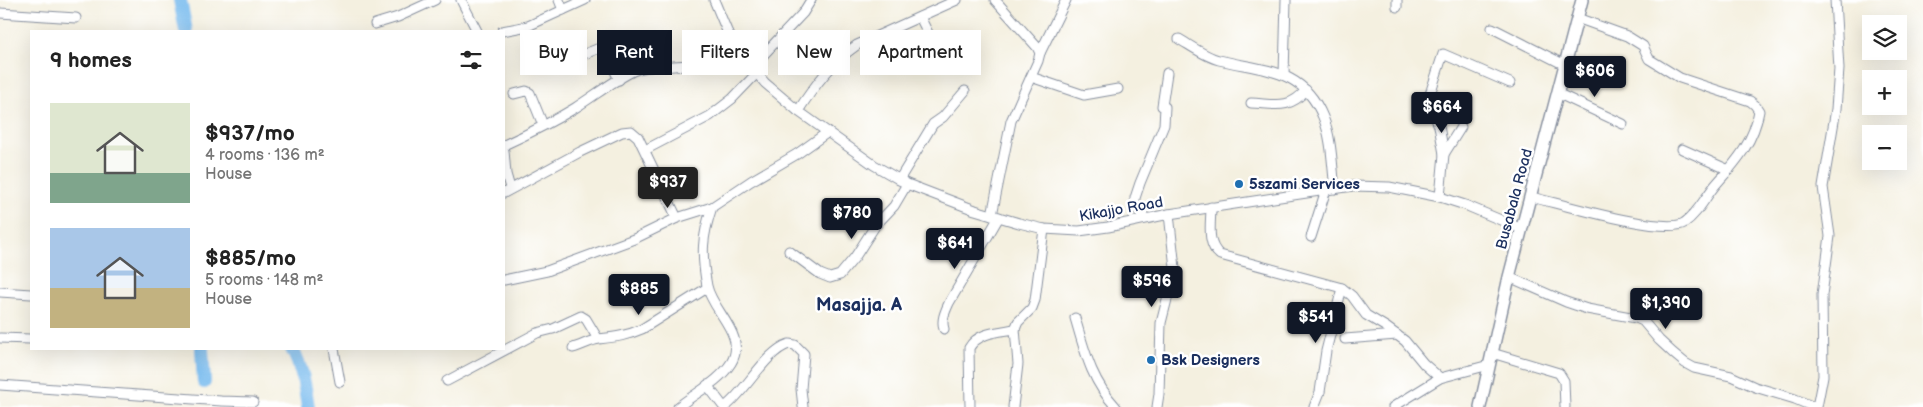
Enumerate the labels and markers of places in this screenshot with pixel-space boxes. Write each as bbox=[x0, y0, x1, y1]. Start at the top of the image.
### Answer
pin: $606 bbox=[1565, 56, 1625, 98]
pin: $664 bbox=[1412, 92, 1472, 134]
pin: $937 bbox=[638, 166, 698, 209]
place label: 5szami Services bbox=[1249, 175, 1360, 194]
marker: 5szami Services bbox=[1233, 178, 1245, 190]
pin: $780 bbox=[822, 198, 882, 240]
pin: $641 bbox=[925, 228, 985, 270]
pin: $596 bbox=[1122, 266, 1182, 308]
pin: $885 bbox=[609, 274, 669, 316]
pin: $1,390 bbox=[1625, 288, 1707, 330]
pin: $541 bbox=[1286, 302, 1346, 344]
place label: Bsk Designers bbox=[1161, 351, 1260, 370]
marker: Bsk Designers bbox=[1145, 354, 1157, 366]

